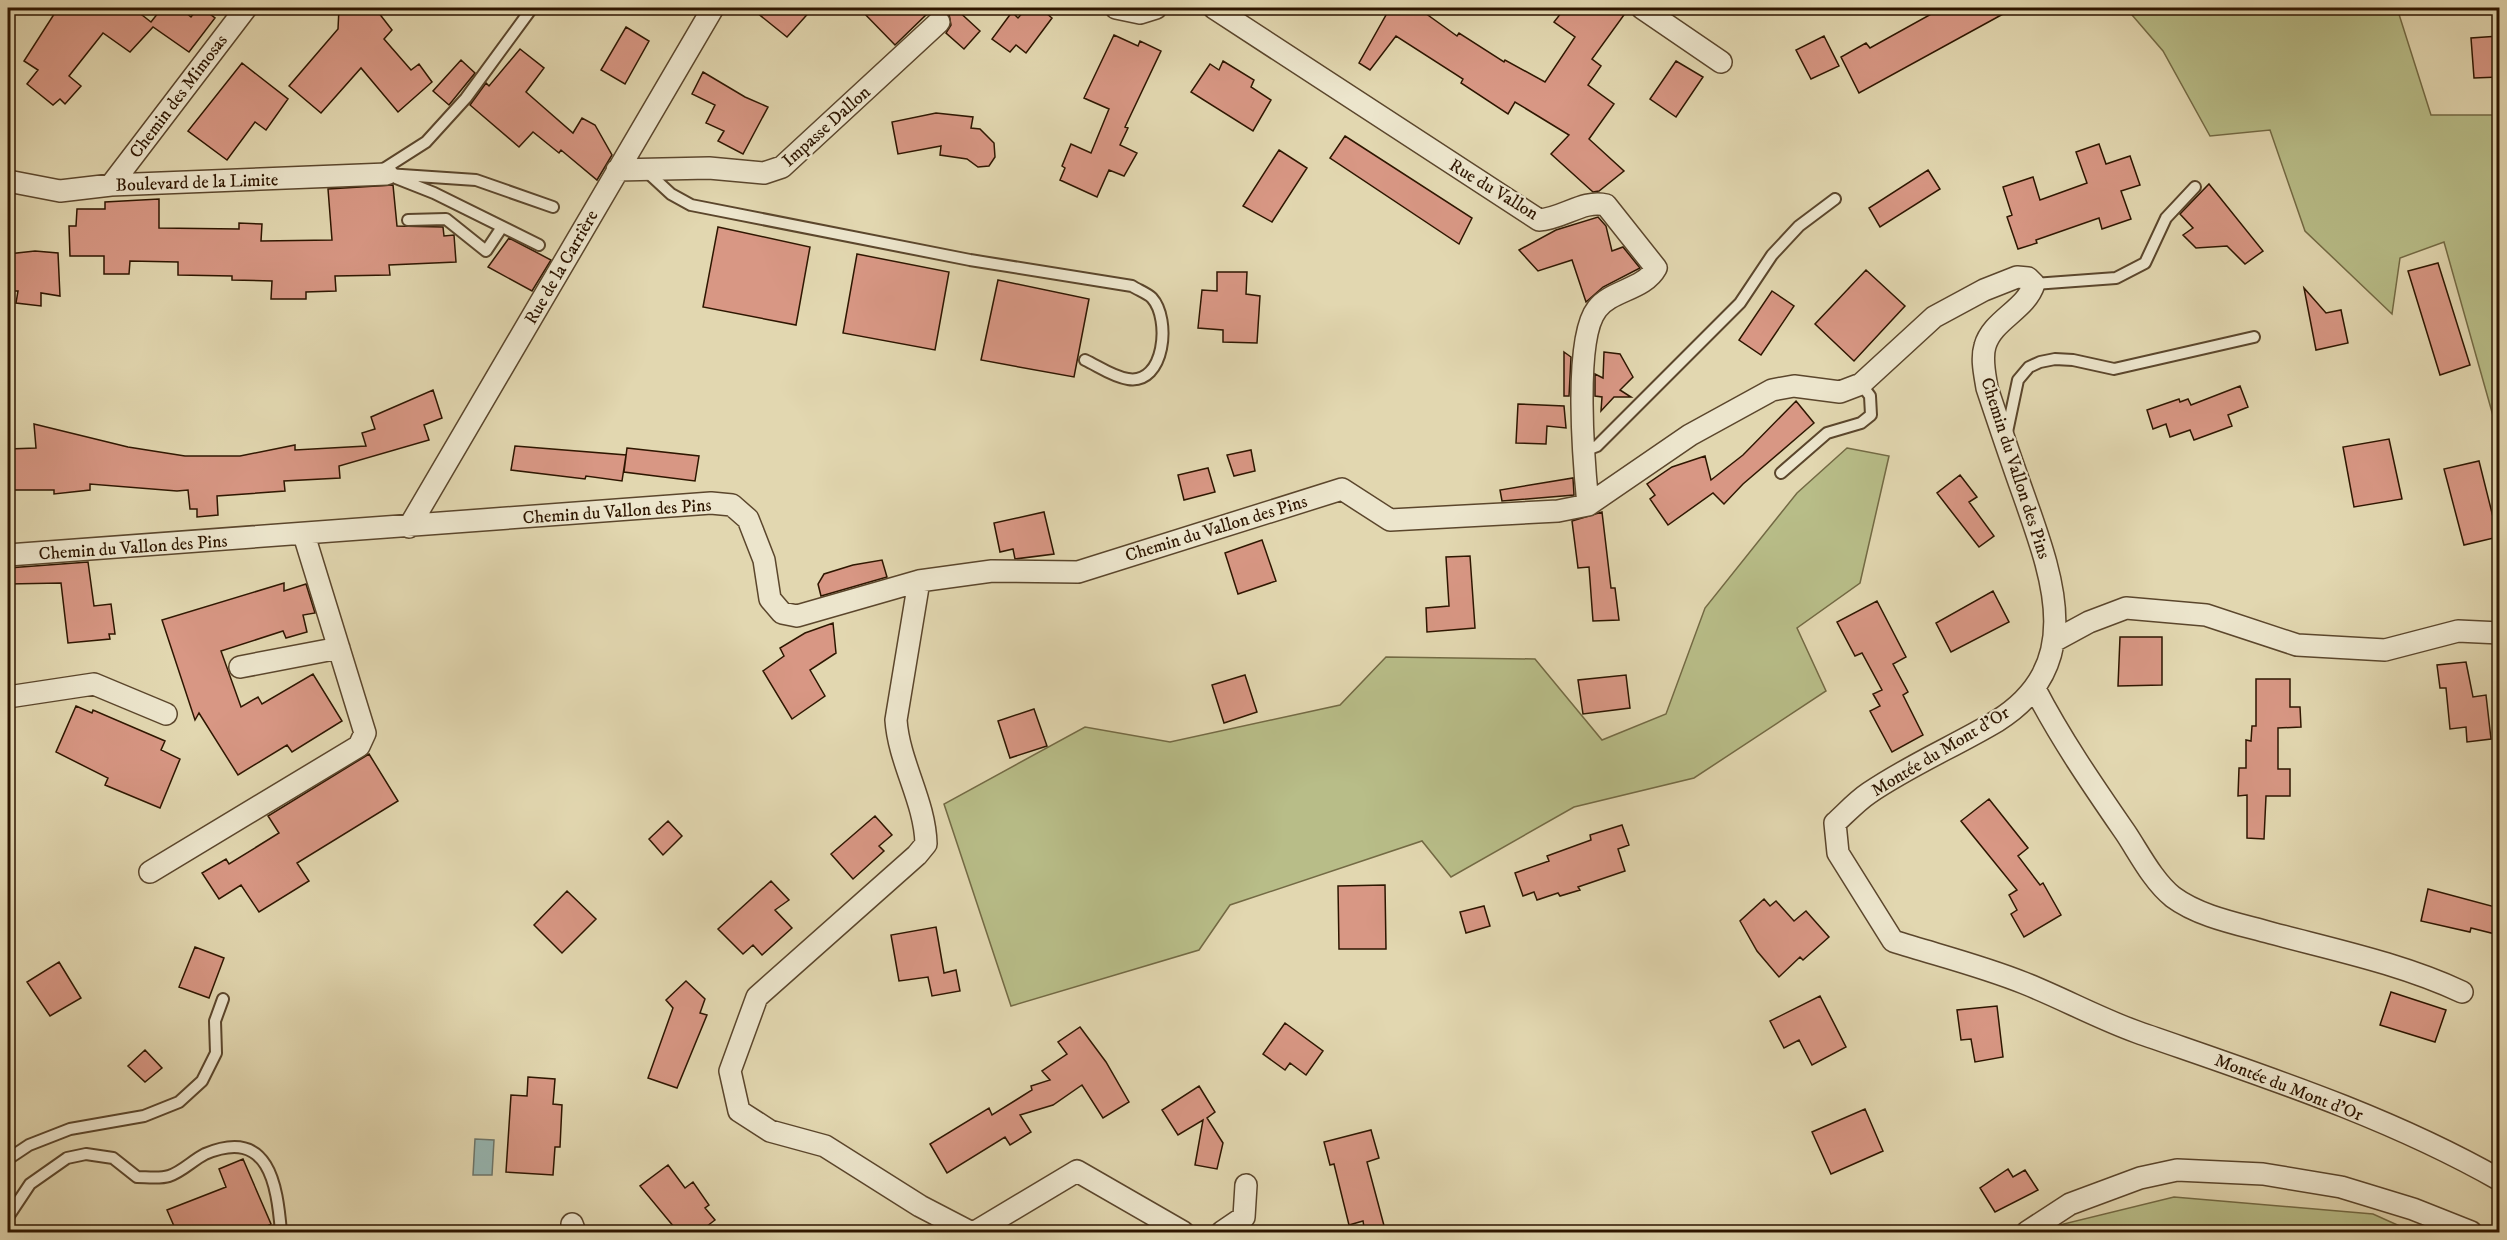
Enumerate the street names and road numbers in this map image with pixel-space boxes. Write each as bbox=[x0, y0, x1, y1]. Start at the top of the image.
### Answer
street label: Chemin des Mimosas bbox=[125, 30, 233, 163]
street label: Impasse Dallon bbox=[778, 81, 876, 172]
street label: Rue du Vallon bbox=[1445, 155, 1543, 225]
street label: Boulevard de la Limite bbox=[115, 169, 279, 197]
street label: Rue de la Carrière bbox=[520, 206, 604, 329]
street label: Chemin du Vallon des Pins bbox=[1975, 375, 2055, 562]
street label: Chemin du Vallon des Pins bbox=[1123, 491, 1310, 567]
street label: Chemin du Vallon des Pins bbox=[522, 494, 712, 530]
street label: Chemin du Vallon des Pins bbox=[38, 530, 228, 566]
street label: Montée du Mont d'Or bbox=[1867, 702, 2014, 802]
street label: Montée du Mont d'Or bbox=[2211, 1049, 2366, 1126]

